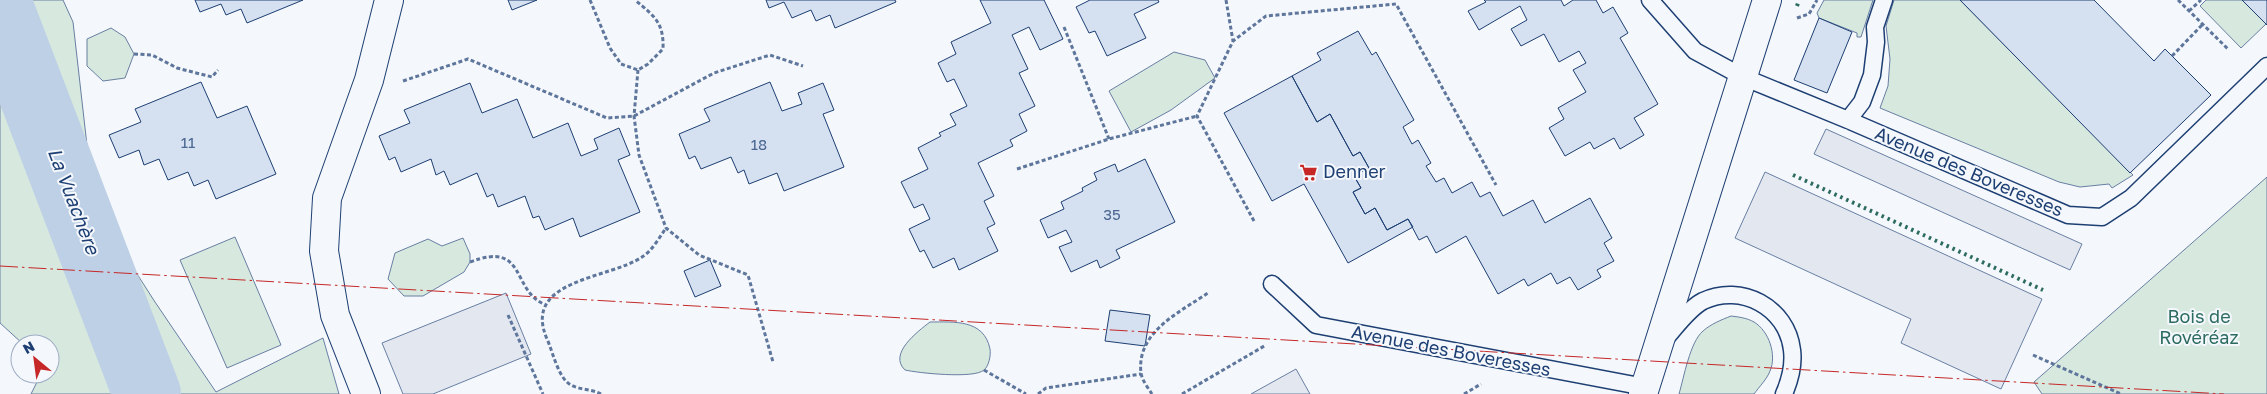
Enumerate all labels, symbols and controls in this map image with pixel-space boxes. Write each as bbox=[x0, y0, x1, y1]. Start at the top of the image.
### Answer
street label: Avenue des Boveresses bbox=[1872, 121, 2067, 221]
house number: 11 bbox=[181, 133, 195, 151]
house number: 18 bbox=[751, 135, 767, 153]
water label: La Vuachère bbox=[44, 144, 106, 259]
place label: Denner bbox=[1323, 160, 1386, 182]
supermarket icon: Denner bbox=[1299, 162, 1319, 182]
house number: 35 bbox=[1103, 205, 1121, 223]
park label: Bois de Rovéréaz bbox=[2159, 305, 2239, 348]
street label: Avenue des Boveresses bbox=[1350, 320, 1553, 380]
north arrow bbox=[10, 334, 60, 384]
text: N bbox=[20, 337, 37, 357]

